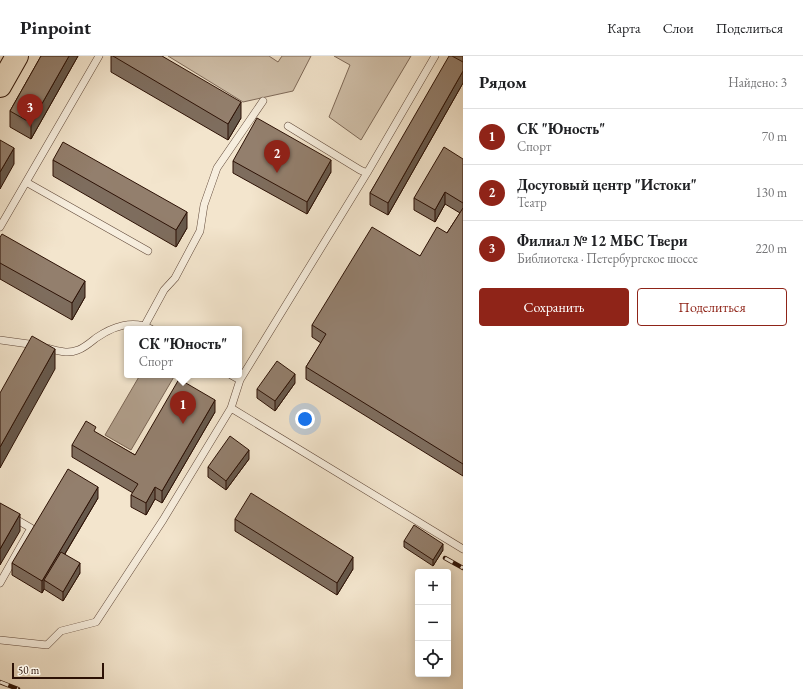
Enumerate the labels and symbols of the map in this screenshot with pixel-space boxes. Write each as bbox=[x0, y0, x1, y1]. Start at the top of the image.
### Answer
pin: 3 bbox=[17, 94, 43, 127]
pin: 2 bbox=[264, 140, 290, 173]
pin: 1 bbox=[170, 391, 196, 424]
your location bbox=[295, 409, 315, 429]
scale bar bbox=[12, 661, 104, 680]

